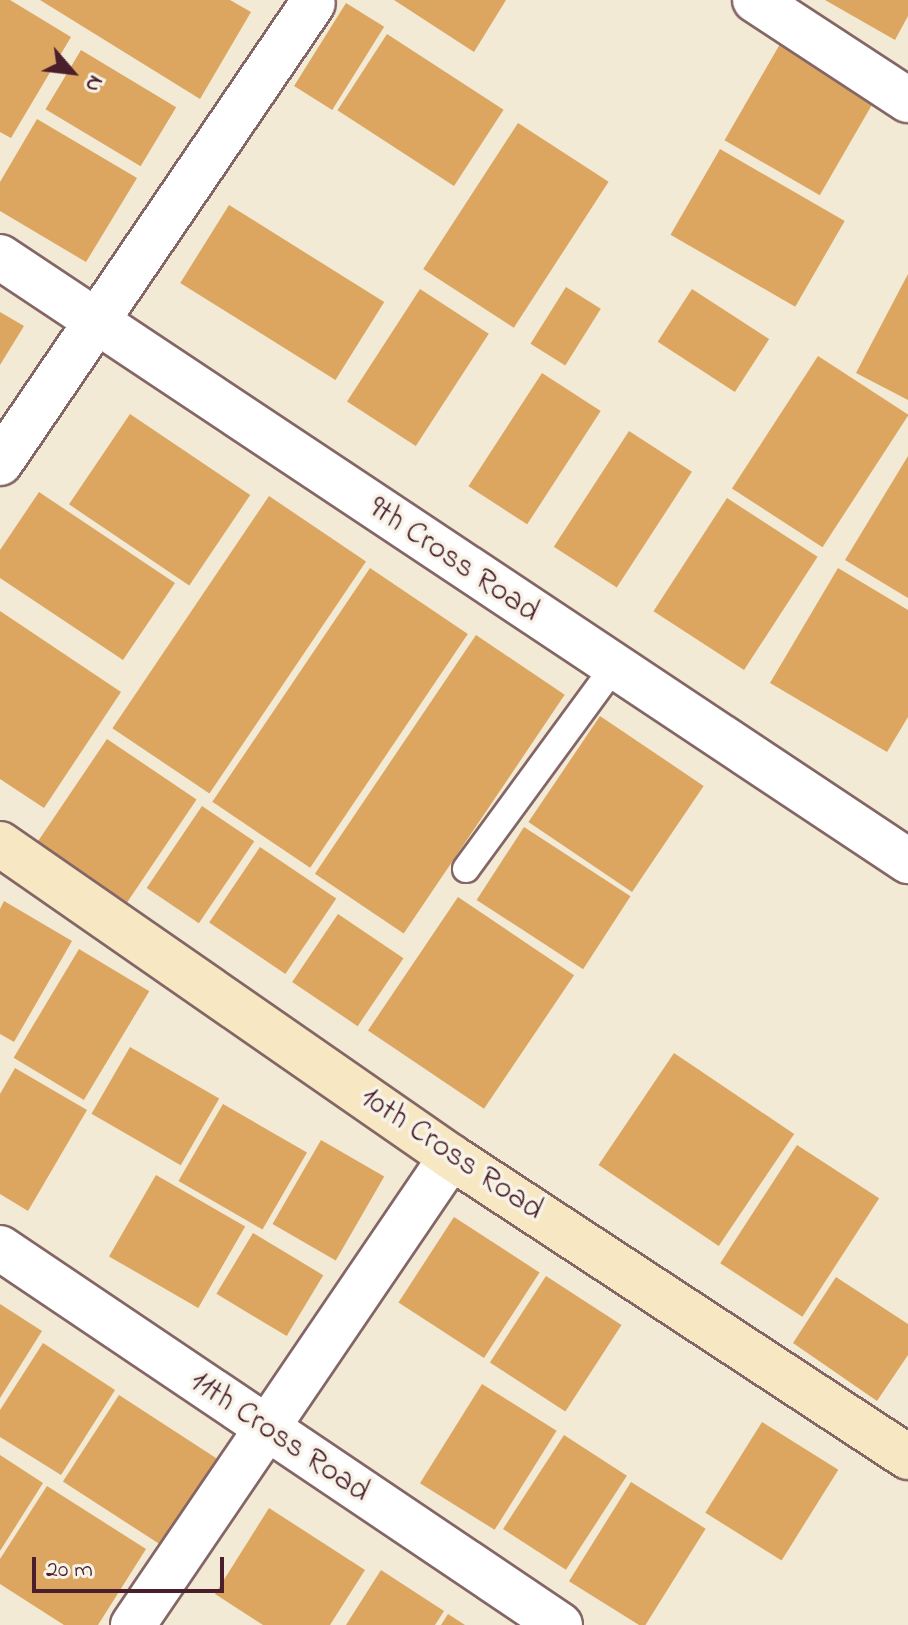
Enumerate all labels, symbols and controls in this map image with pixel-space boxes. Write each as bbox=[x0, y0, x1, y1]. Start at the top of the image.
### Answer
north arrow bbox=[32, 32, 112, 112]
text: N bbox=[76, 69, 111, 97]
street label: 9th Cross Road bbox=[360, 490, 546, 632]
street label: 10th Cross Road bbox=[352, 1080, 550, 1230]
street label: 11th Cross Road bbox=[182, 1364, 376, 1512]
scale bar bbox=[36, 1541, 228, 1591]
text: 20 m bbox=[46, 1553, 93, 1588]

